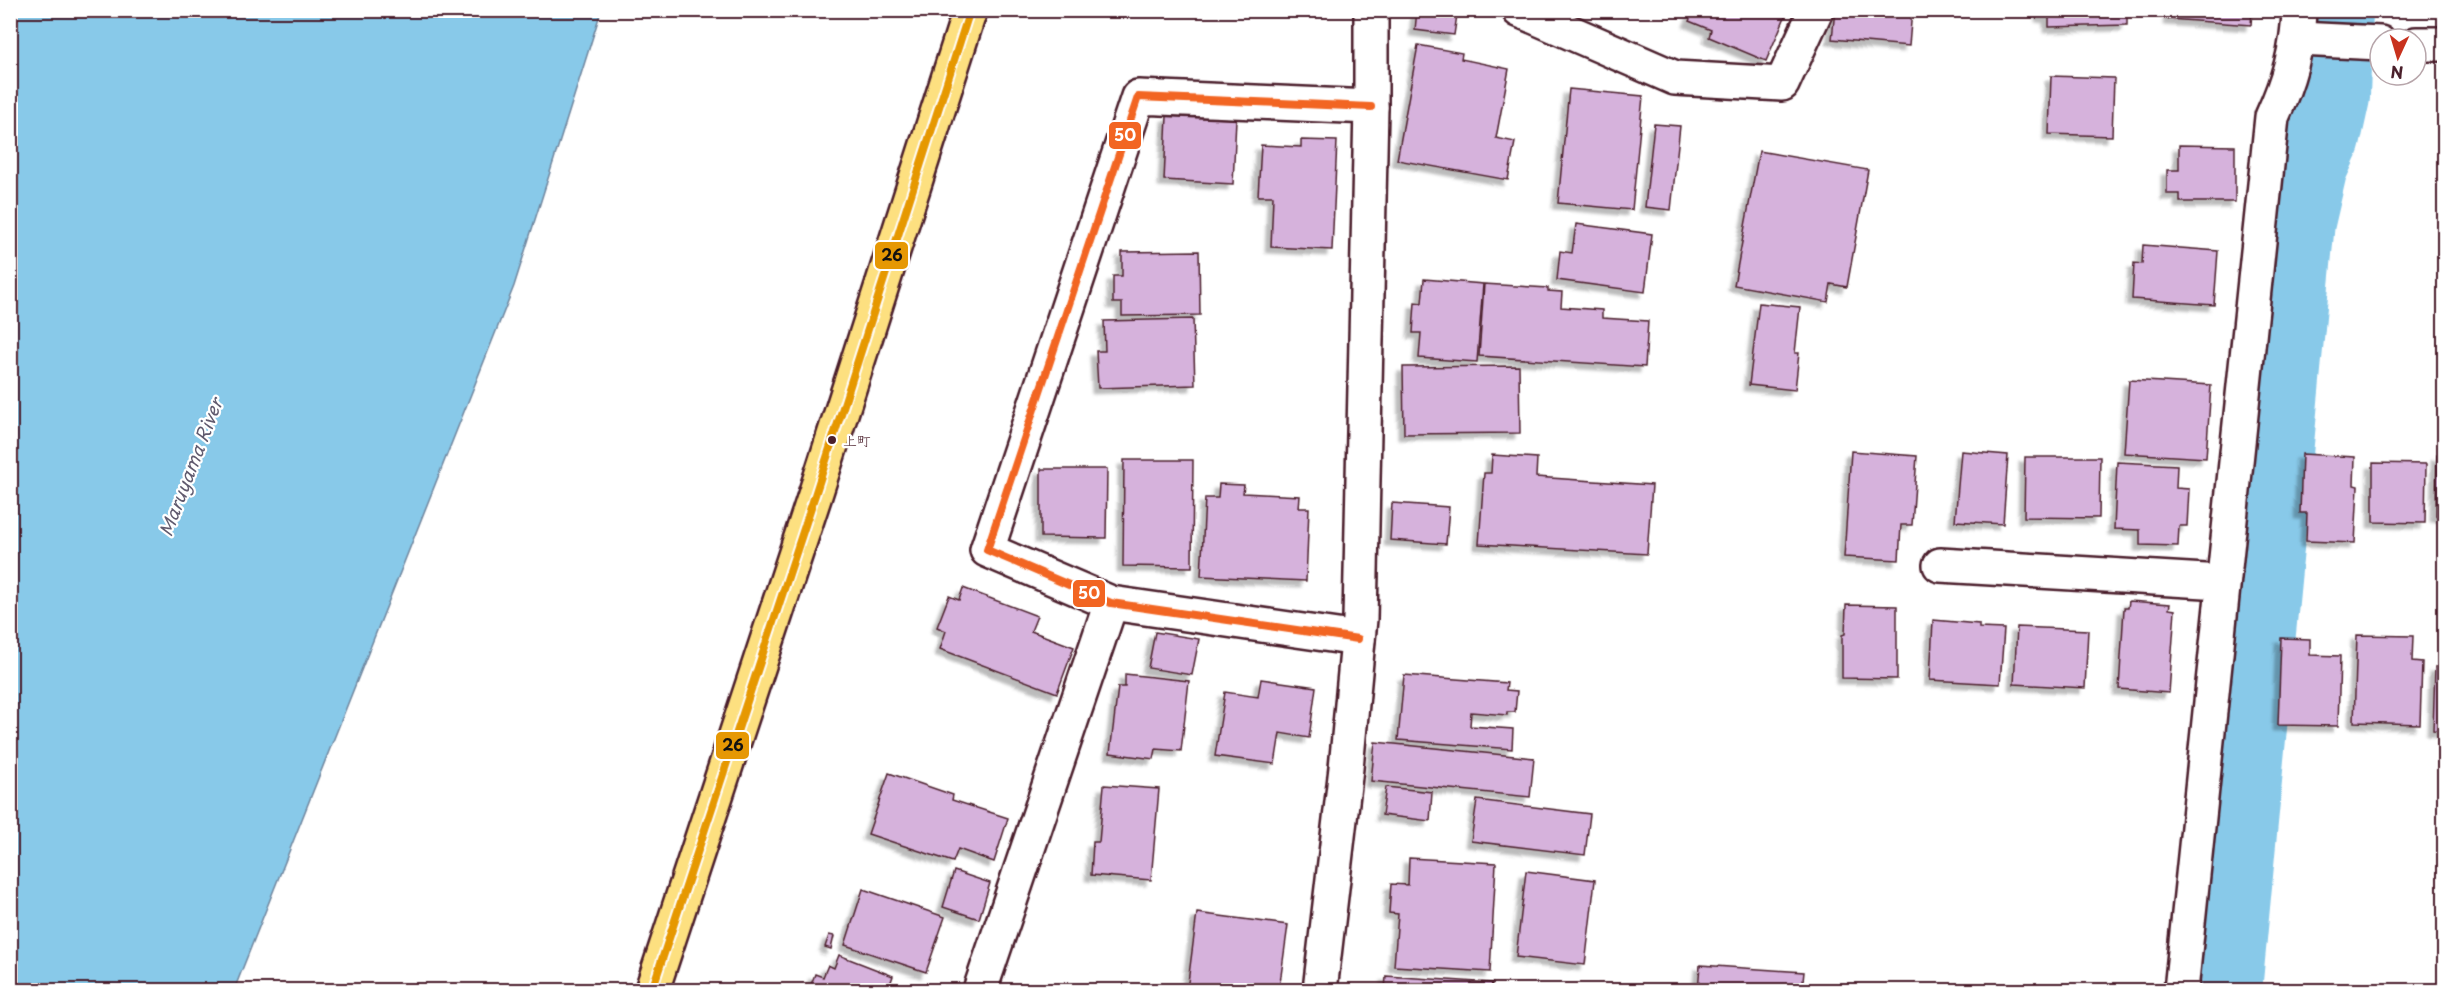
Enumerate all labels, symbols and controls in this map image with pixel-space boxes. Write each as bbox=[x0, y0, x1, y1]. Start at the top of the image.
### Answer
north arrow bbox=[2368, 27, 2428, 87]
text: N bbox=[2390, 61, 2404, 85]
line badge: 50 bbox=[1108, 121, 1142, 150]
text: 50 bbox=[1114, 122, 1136, 146]
line badge: 26 bbox=[874, 241, 909, 270]
text: 26 bbox=[881, 242, 903, 266]
water label: Maruyama River bbox=[151, 392, 230, 540]
place label: 上町 bbox=[843, 430, 871, 451]
marker: 上町 bbox=[826, 434, 838, 446]
line badge: 50 bbox=[1072, 579, 1106, 608]
text: 50 bbox=[1078, 580, 1100, 604]
line badge: 26 bbox=[715, 731, 750, 760]
text: 26 bbox=[722, 732, 744, 756]

